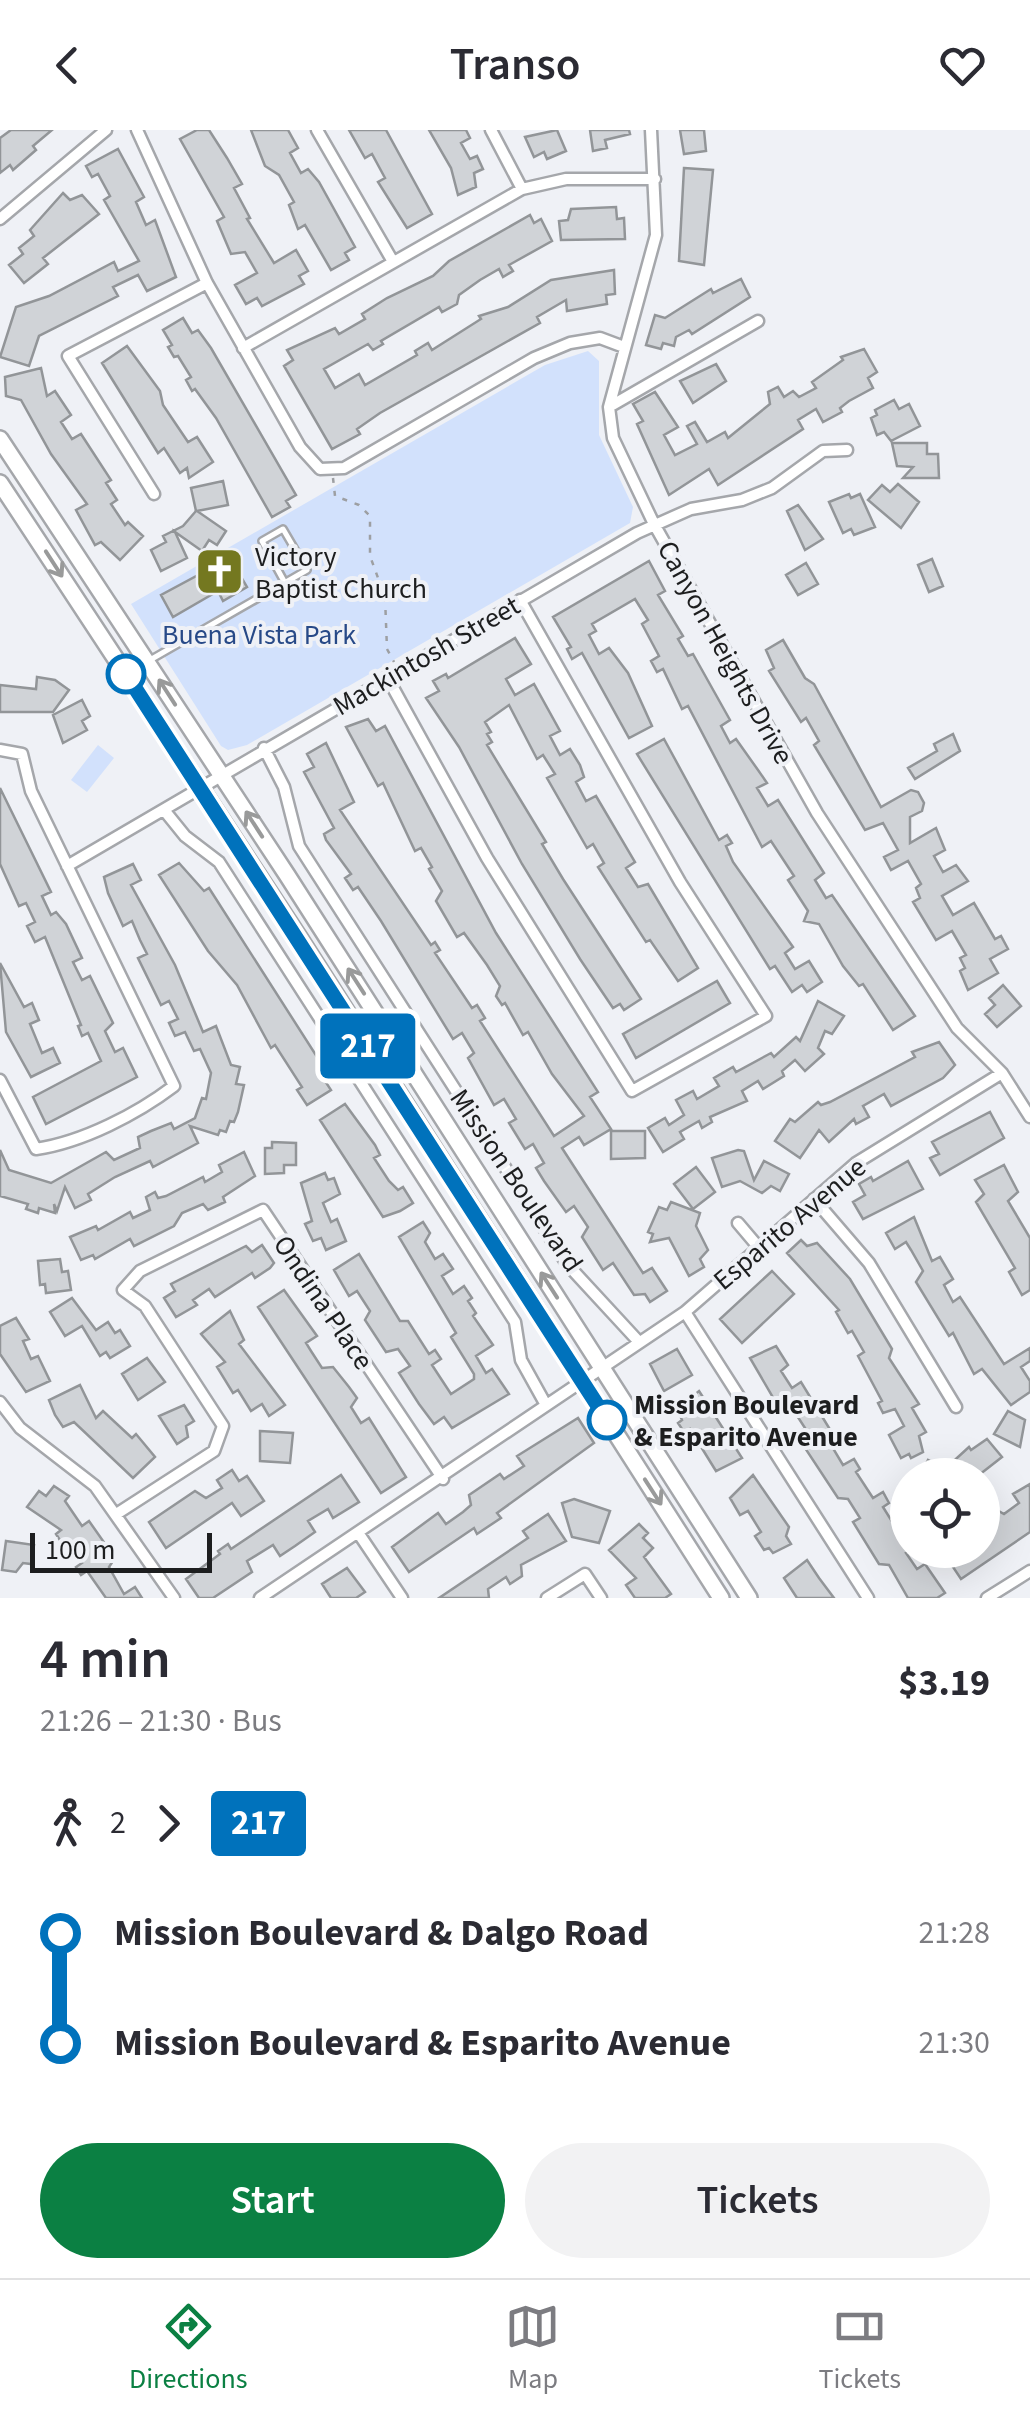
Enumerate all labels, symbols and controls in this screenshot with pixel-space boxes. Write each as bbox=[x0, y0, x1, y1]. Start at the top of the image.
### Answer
text: Transo bbox=[450, 33, 580, 97]
icon: back bbox=[40, 38, 95, 93]
icon: heart bbox=[935, 38, 990, 93]
street label: Canyon Heights Drive bbox=[647, 533, 803, 772]
place label: Victory Baptist Church bbox=[255, 537, 427, 609]
church icon: Victory Baptist Church bbox=[194, 546, 246, 598]
one-way arrow bbox=[43, 550, 64, 578]
street label: Mackintosh Street bbox=[325, 586, 528, 726]
park label: Buena Vista Park bbox=[162, 615, 356, 655]
unlabelled marker bbox=[107, 655, 145, 693]
one-way arrow bbox=[157, 679, 178, 707]
one-way arrow bbox=[243, 811, 264, 839]
one-way arrow bbox=[345, 967, 366, 996]
line badge: 217 bbox=[310, 1014, 426, 1078]
text: 217 bbox=[340, 1021, 396, 1071]
street label: Mission Boulevard bbox=[440, 1081, 592, 1280]
street label: Esparito Avenue bbox=[705, 1148, 875, 1300]
street label: Ondina Place bbox=[263, 1227, 383, 1378]
one-way arrow bbox=[539, 1271, 560, 1299]
place label: Mission Boulevard & Esparito Avenue bbox=[634, 1385, 859, 1457]
marker: Mission Boulevard & Esparito Avenue bbox=[588, 1401, 626, 1439]
map controls bbox=[890, 1458, 1000, 1568]
button: locate bbox=[890, 1458, 1000, 1568]
one-way arrow bbox=[643, 1477, 663, 1506]
scale bar bbox=[30, 1528, 212, 1572]
text: 100 m bbox=[45, 1530, 116, 1570]
text: 4 min bbox=[40, 1621, 171, 1699]
text: $3.19 bbox=[898, 1656, 990, 1710]
text: 21:26 – 21:30 · Bus bbox=[40, 1698, 282, 1744]
icon: walk bbox=[40, 1796, 95, 1851]
icon: forward bbox=[141, 1796, 196, 1851]
text: 217 bbox=[231, 1798, 286, 1848]
text: 2 bbox=[110, 1800, 126, 1846]
text: Mission Boulevard & Dalgo Road bbox=[114, 1906, 649, 1960]
text: 21:28 bbox=[918, 1910, 990, 1956]
text: Mission Boulevard & Esparito Avenue bbox=[114, 2016, 731, 2070]
text: 21:30 bbox=[918, 2020, 990, 2066]
button: Start bbox=[40, 2143, 505, 2258]
button: Tickets bbox=[525, 2143, 990, 2258]
tab: Directions bbox=[129, 2299, 247, 2399]
tab: Map bbox=[505, 2299, 560, 2399]
tab: Tickets bbox=[818, 2299, 901, 2399]

